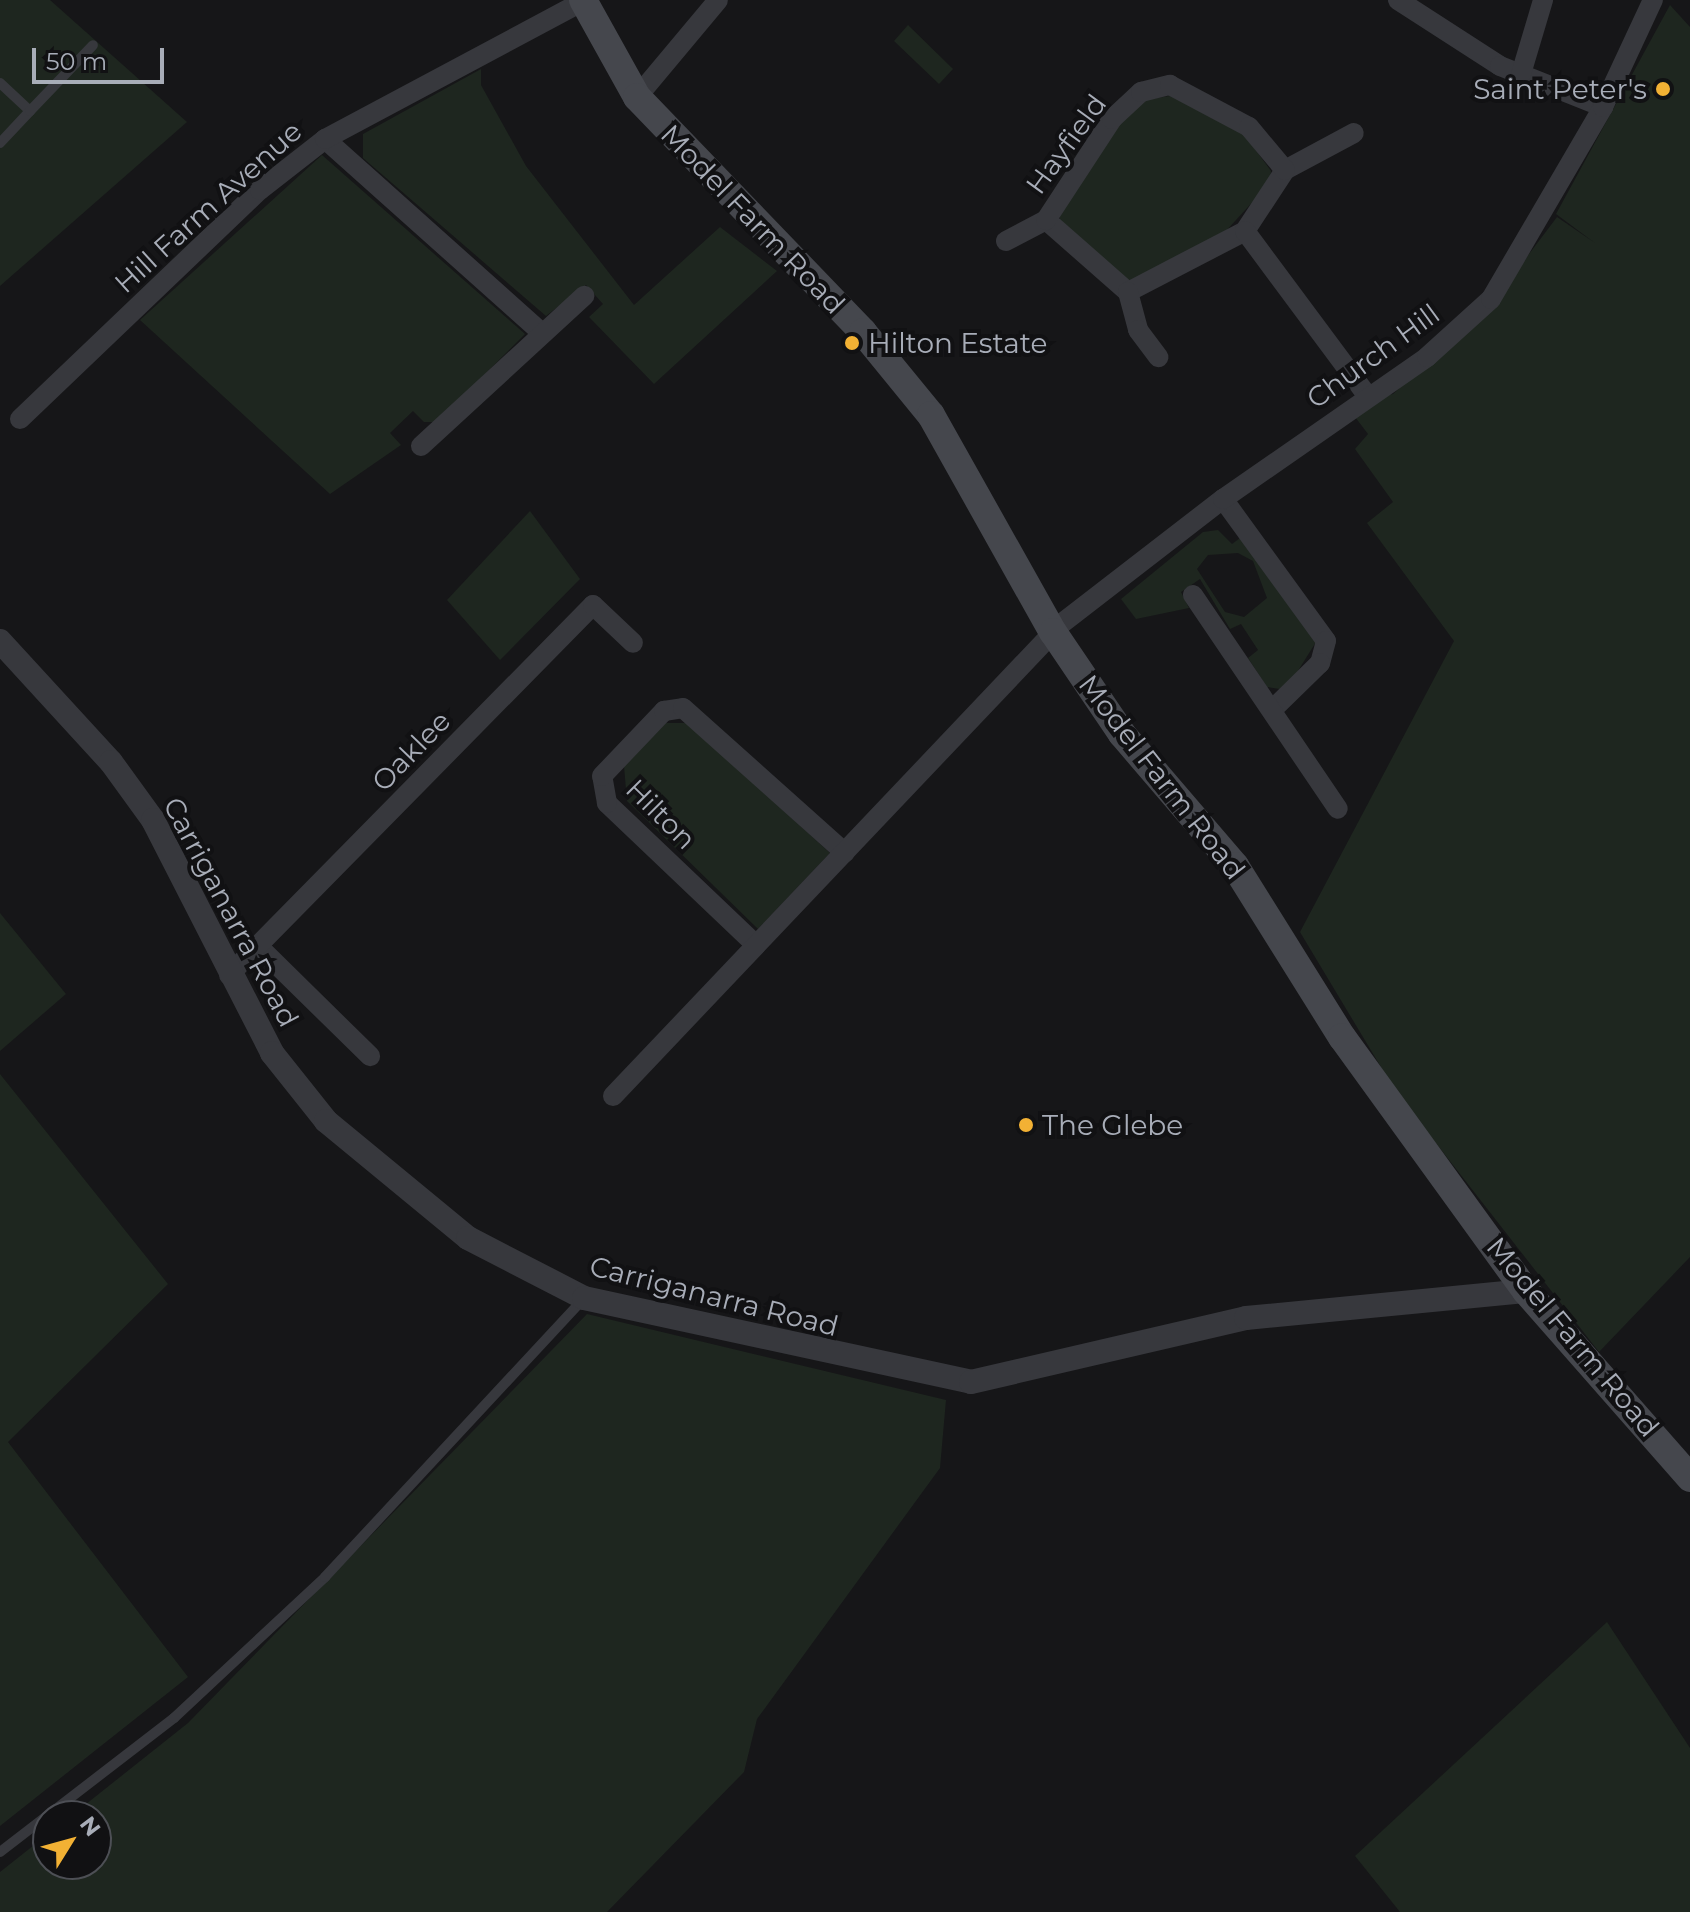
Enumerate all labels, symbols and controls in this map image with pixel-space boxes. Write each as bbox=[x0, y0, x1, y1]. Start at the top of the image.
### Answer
scale bar bbox=[36, 32, 168, 82]
text: 50 m bbox=[46, 47, 107, 76]
place label: Saint Peter's bbox=[1473, 72, 1647, 106]
marker: Saint Peter's bbox=[1654, 80, 1672, 98]
street label: Hayfield bbox=[1019, 88, 1113, 200]
street label: Hill Farm Avenue bbox=[108, 114, 308, 300]
street label: Model Farm Road bbox=[654, 117, 852, 321]
street label: Church Hill bbox=[1300, 297, 1446, 415]
place label: Hilton Estate bbox=[868, 326, 1048, 360]
marker: Hilton Estate bbox=[843, 334, 861, 352]
street label: Model Farm Road bbox=[1072, 668, 1252, 886]
street label: Oaklee bbox=[365, 704, 457, 798]
street label: Hilton bbox=[619, 772, 703, 856]
street label: Carriganarra Road bbox=[156, 792, 306, 1032]
place label: The Glebe bbox=[1042, 1108, 1183, 1142]
marker: The Glebe bbox=[1017, 1116, 1035, 1134]
street label: Model Farm Road bbox=[1480, 1230, 1666, 1444]
street label: Carriganarra Road bbox=[586, 1249, 842, 1343]
north arrow bbox=[32, 1800, 112, 1880]
text: N bbox=[74, 1811, 106, 1842]

